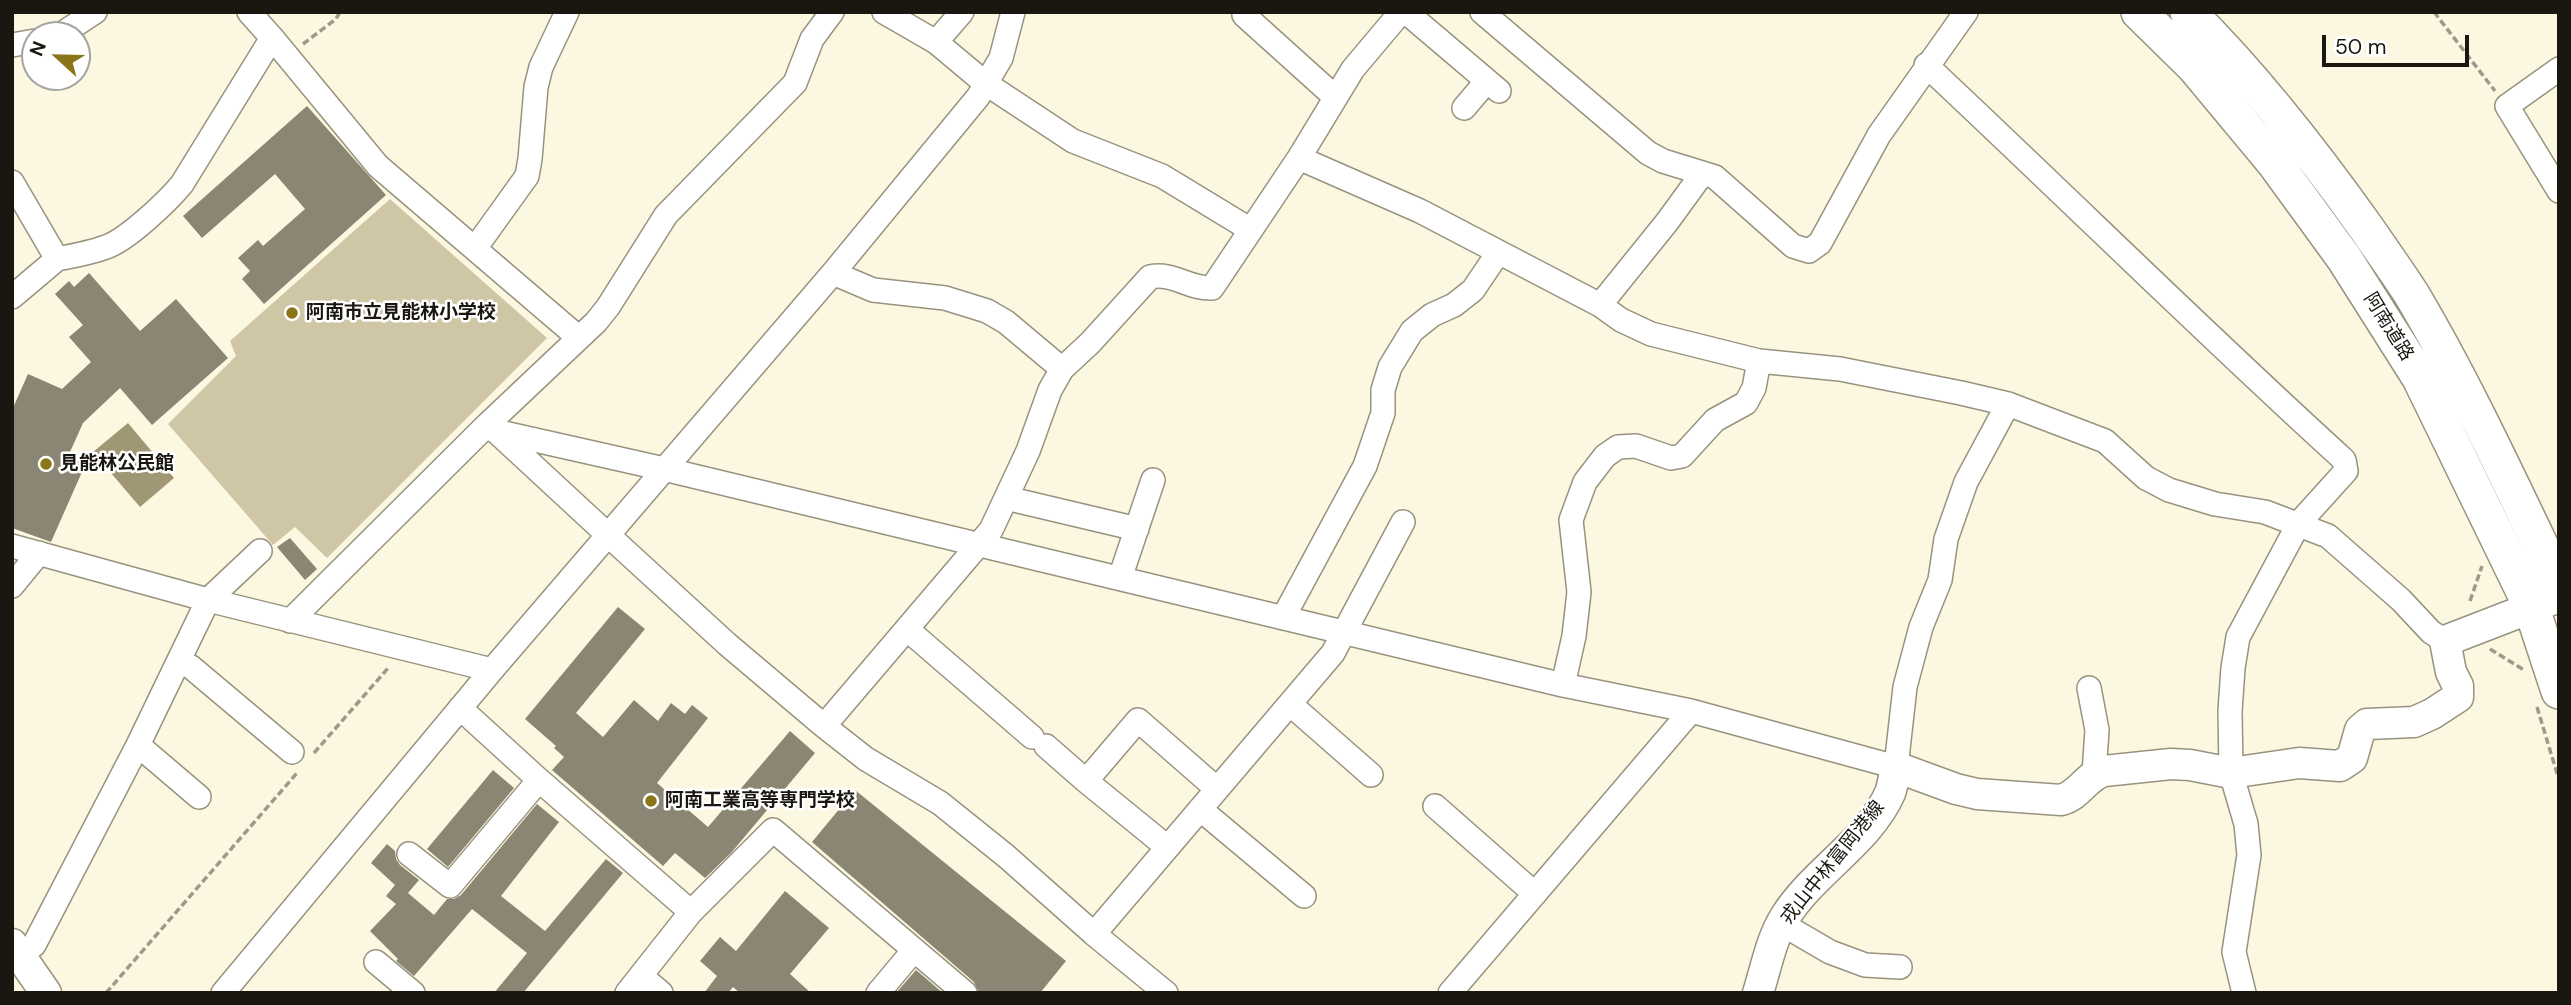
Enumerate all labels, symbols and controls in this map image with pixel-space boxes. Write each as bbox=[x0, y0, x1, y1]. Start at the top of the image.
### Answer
north arrow bbox=[21, 21, 91, 91]
scale bar bbox=[2326, 21, 2473, 65]
text: 50 m bbox=[2335, 33, 2386, 61]
text: N bbox=[24, 38, 52, 60]
street label: 阿南道路 bbox=[2358, 289, 2418, 365]
place label: 阿南市立見能林小学校 bbox=[306, 302, 496, 324]
marker: 阿南市立見能林小学校 bbox=[284, 305, 300, 321]
place label: 見能林公民館 bbox=[60, 453, 174, 475]
marker: 見能林公民館 bbox=[38, 456, 54, 472]
place label: 阿南工業高等専門学校 bbox=[665, 790, 855, 812]
marker: 阿南工業高等専門学校 bbox=[643, 793, 659, 809]
street label: 戎山中林富岡港線 bbox=[1776, 797, 1890, 929]

